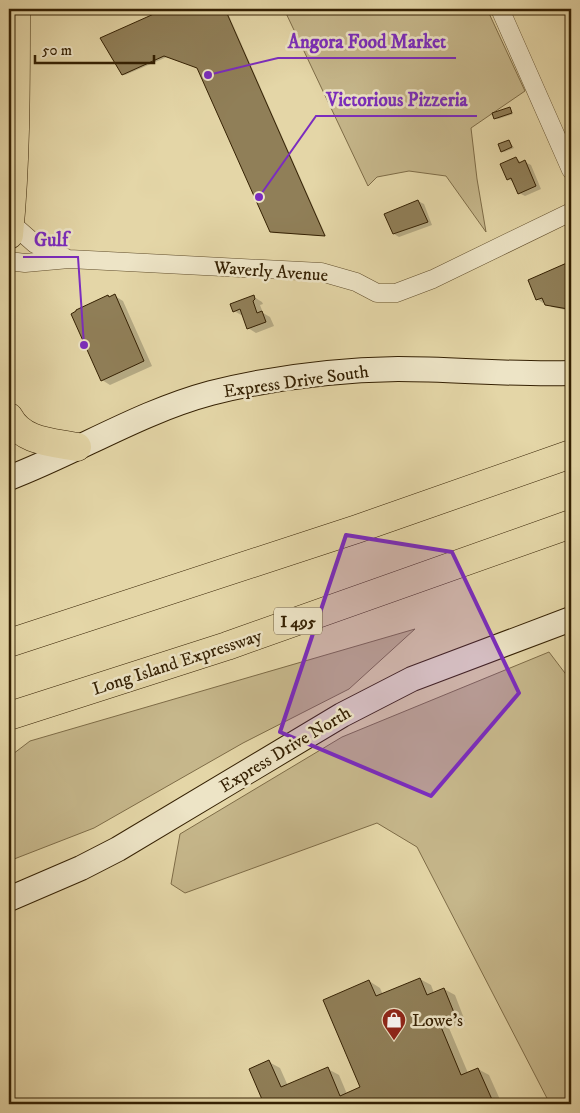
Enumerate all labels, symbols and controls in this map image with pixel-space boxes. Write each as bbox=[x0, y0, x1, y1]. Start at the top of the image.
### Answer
callout: Angora Food Market bbox=[278, 24, 456, 58]
text: Angora Food Market bbox=[287, 31, 447, 54]
scale bar bbox=[35, 32, 154, 64]
text: 50 m bbox=[42, 41, 72, 60]
callout: Victorious Pizzeria bbox=[316, 82, 477, 116]
text: Victorious Pizzeria bbox=[325, 89, 469, 112]
callout: Gulf bbox=[23, 223, 78, 257]
text: Gulf bbox=[34, 229, 72, 252]
street label: Waverly Avenue bbox=[212, 257, 329, 287]
street label: Express Drive South bbox=[222, 361, 371, 403]
road number: I 495 bbox=[274, 608, 322, 634]
street label: Long Island Expressway bbox=[90, 625, 265, 701]
street label: Express Drive North bbox=[216, 702, 356, 798]
shop icon: Lowe's bbox=[381, 1007, 407, 1041]
place label: Lowe's bbox=[412, 1010, 463, 1032]

